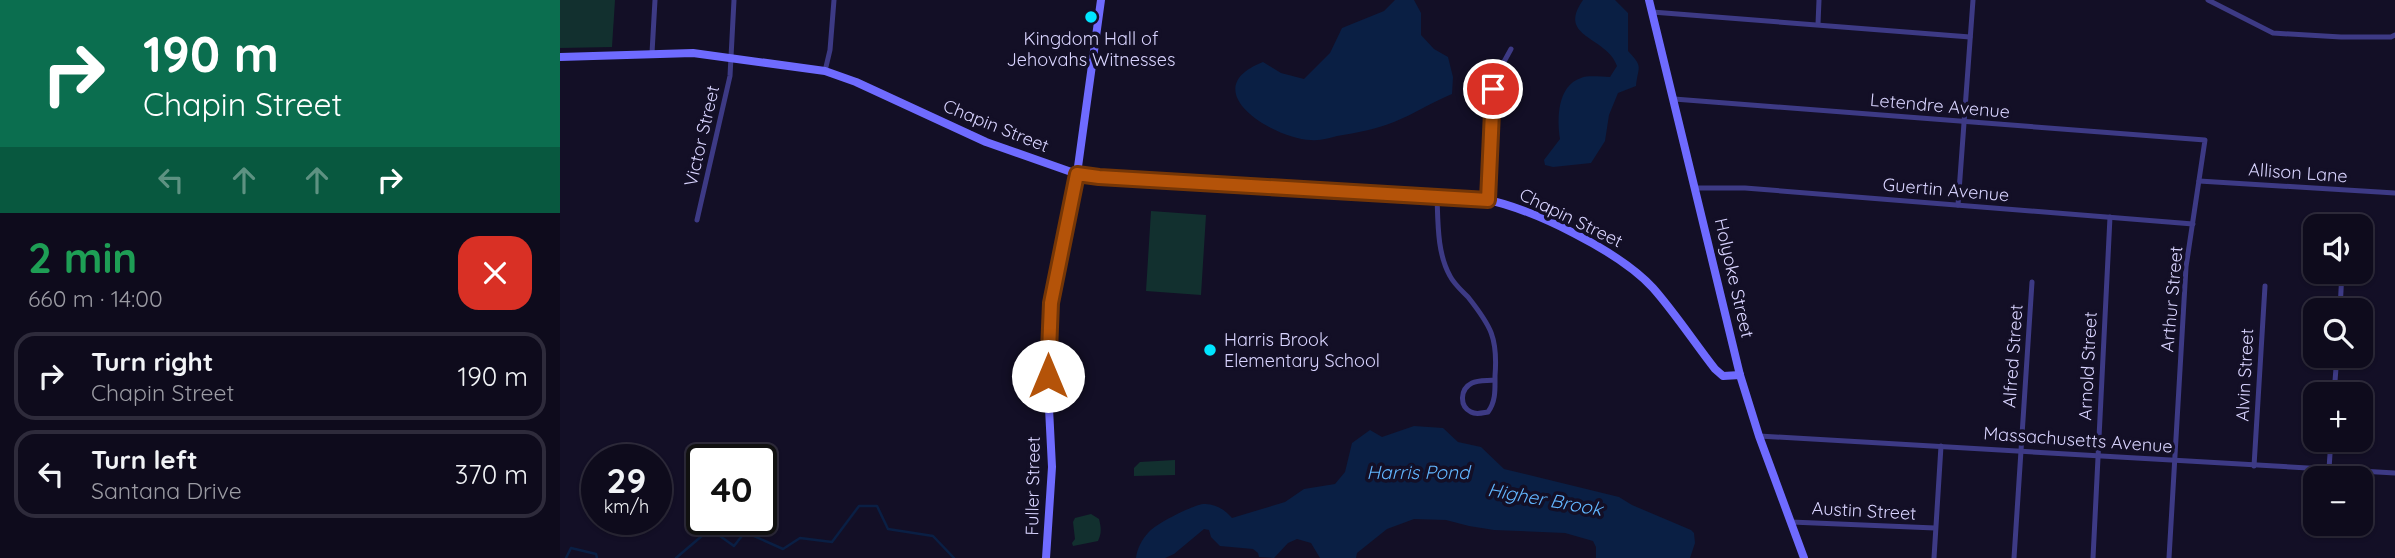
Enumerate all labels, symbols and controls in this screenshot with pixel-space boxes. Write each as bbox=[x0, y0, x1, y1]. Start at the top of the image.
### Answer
marker: Kingdom Hall of Jehovahs Witnesses bbox=[1083, 9, 1099, 25]
text: 190 m bbox=[143, 23, 279, 84]
place label: Kingdom Hall of Jehovahs Witnesses bbox=[1007, 27, 1175, 71]
icon: right bbox=[28, 28, 119, 119]
pin bbox=[1463, 59, 1523, 119]
icon: arrive bbox=[1474, 70, 1512, 108]
street label: Victor Street bbox=[679, 83, 724, 189]
text: Chapin Street bbox=[143, 84, 342, 124]
street label: Letendre Avenue bbox=[1869, 88, 2011, 123]
street label: Chapin Street bbox=[940, 94, 1052, 157]
street label: Allison Lane bbox=[2248, 158, 2348, 187]
icon: left bbox=[152, 161, 190, 199]
icon: ahead bbox=[225, 161, 263, 199]
icon: ahead bbox=[298, 161, 336, 199]
icon: right bbox=[371, 161, 409, 199]
street label: Guertin Avenue bbox=[1882, 173, 2010, 206]
street label: Chapin Street bbox=[1516, 183, 1627, 252]
map controls bbox=[2303, 214, 2373, 536]
button: sound bbox=[2303, 214, 2373, 284]
street label: Holyoke Street bbox=[1710, 216, 1759, 340]
text: 2 min bbox=[28, 231, 137, 284]
button: close bbox=[458, 236, 532, 310]
street label: Arthur Street bbox=[2155, 245, 2188, 353]
text: 660 m · 14:00 bbox=[28, 284, 163, 313]
button: search bbox=[2303, 298, 2373, 368]
street label: Alfred Street bbox=[1997, 303, 2028, 409]
street label: Arnold Street bbox=[2073, 311, 2102, 421]
place label: Harris Brook Elementary School bbox=[1224, 328, 1380, 372]
street label: Alvin Street bbox=[2231, 328, 2258, 422]
position arrow bbox=[1011, 339, 1085, 413]
marker: Harris Brook Elementary School bbox=[1202, 342, 1218, 358]
text: Turn right bbox=[91, 345, 213, 378]
icon: right bbox=[32, 357, 70, 395]
text: 190 m bbox=[458, 360, 528, 393]
text: Chapin Street bbox=[91, 378, 234, 407]
button: + bbox=[2303, 382, 2373, 452]
street label: Massachusetts Avenue bbox=[1983, 421, 2173, 458]
street label: Fuller Street bbox=[1020, 436, 1045, 536]
text: Turn left bbox=[91, 443, 198, 476]
speed limit sign: 40 bbox=[686, 444, 777, 535]
icon: left bbox=[32, 455, 70, 493]
text: 370 m bbox=[455, 458, 528, 491]
text: 29 bbox=[607, 458, 646, 502]
water label: Harris Pond bbox=[1366, 460, 1472, 484]
button: − bbox=[2303, 466, 2373, 536]
text: Santana Drive bbox=[91, 476, 242, 505]
water label: Higher Brook bbox=[1486, 477, 1606, 521]
text: km/h bbox=[604, 495, 649, 518]
street label: Austin Street bbox=[1811, 496, 1917, 525]

